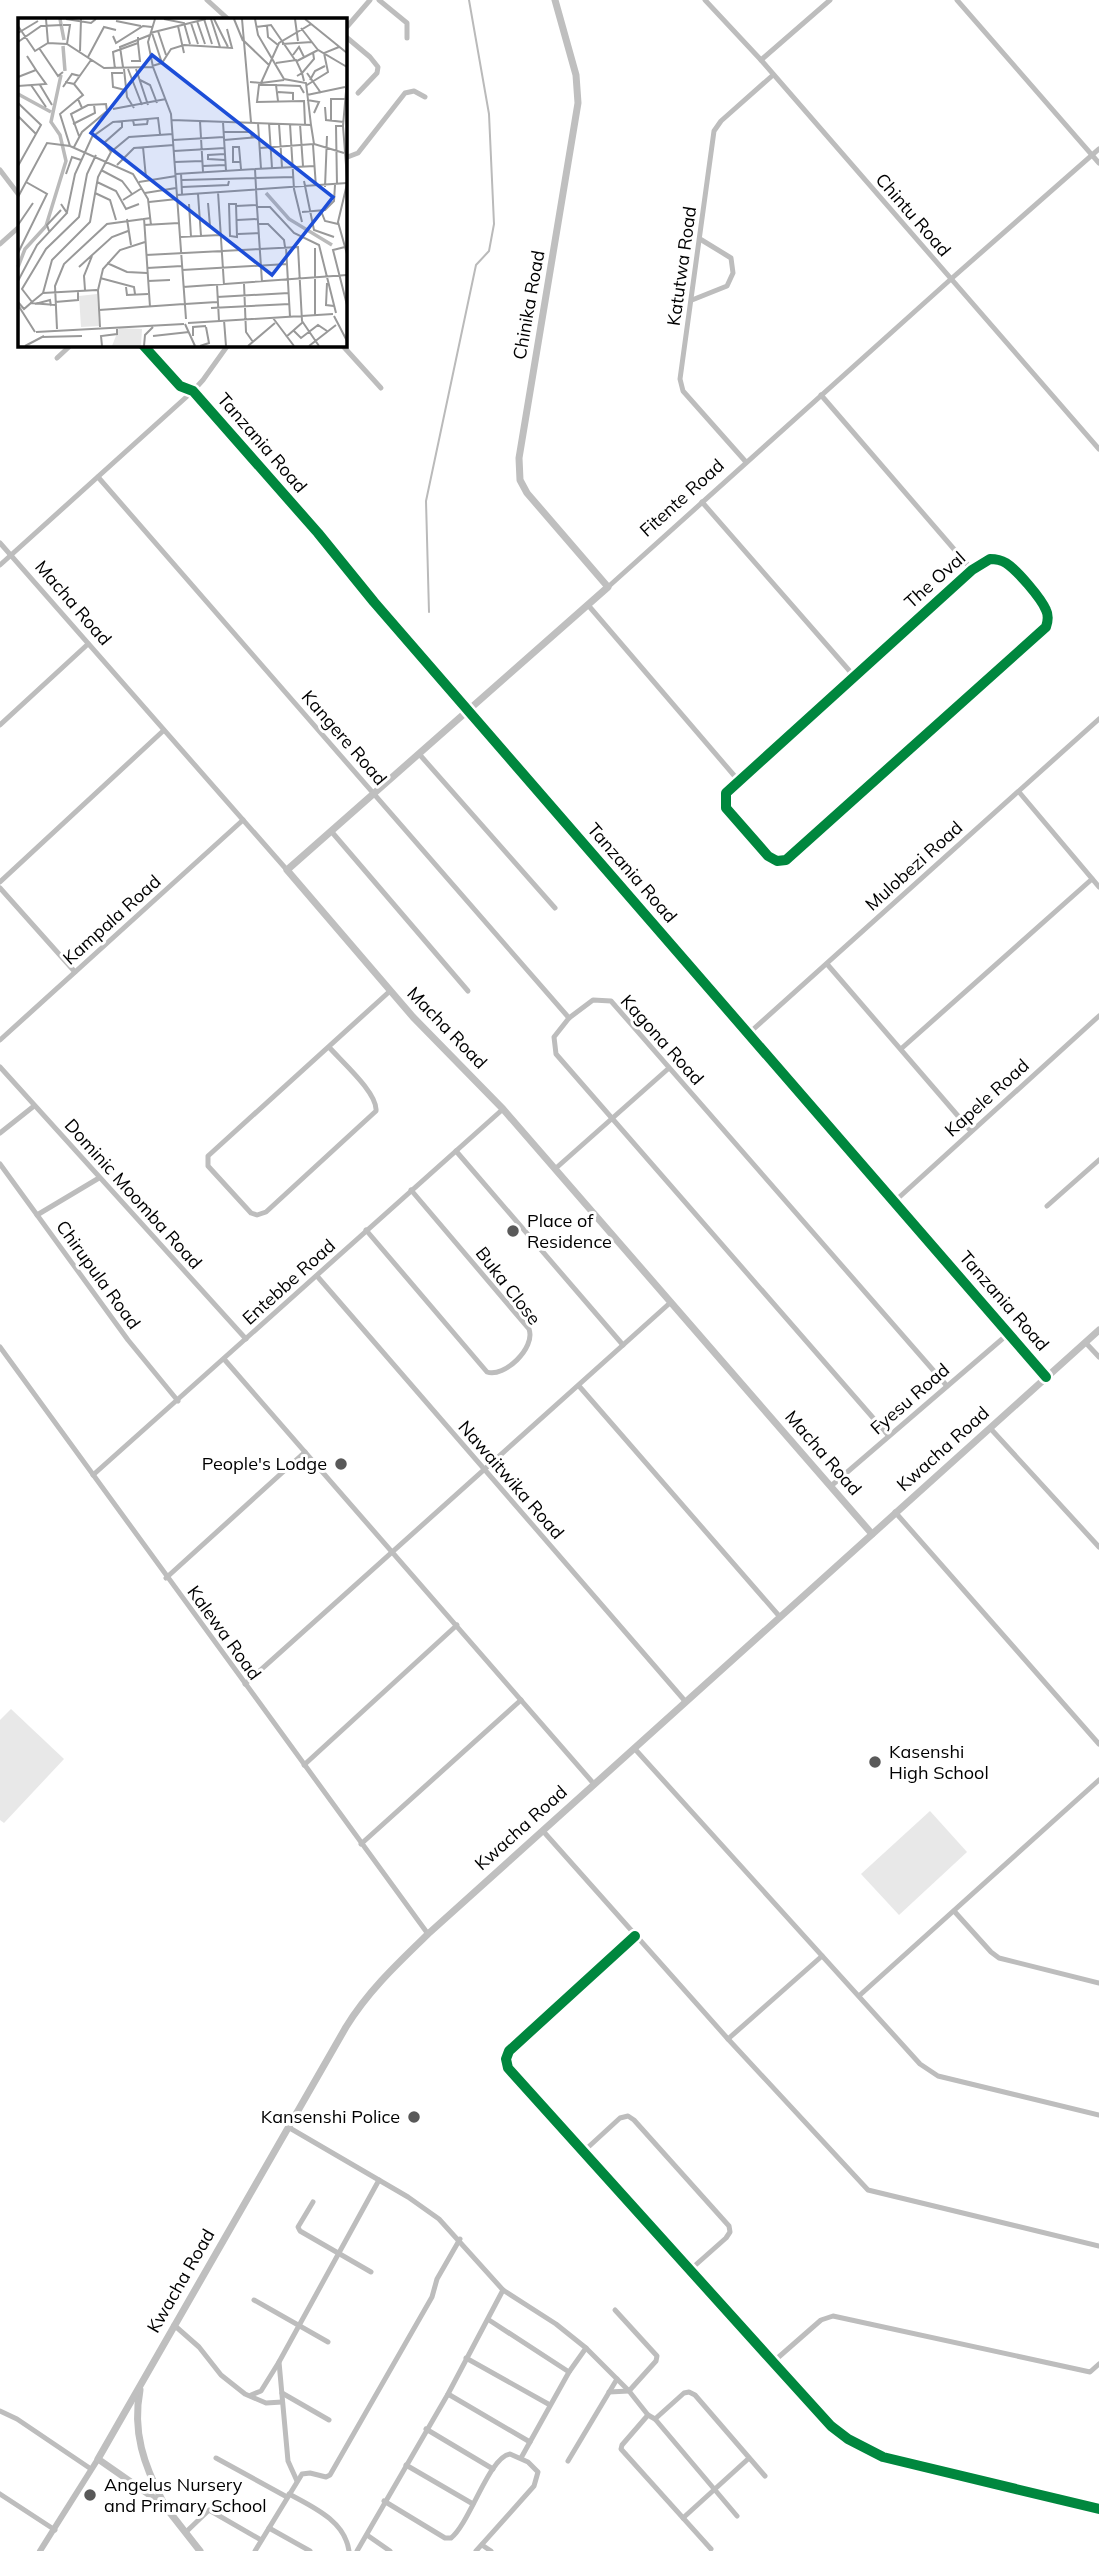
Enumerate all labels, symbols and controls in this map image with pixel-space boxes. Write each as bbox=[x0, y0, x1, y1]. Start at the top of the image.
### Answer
inset map bbox=[18, 18, 346, 346]
street label: Chintu Road bbox=[871, 168, 956, 261]
street label: Katutwa Road bbox=[662, 205, 701, 327]
street label: Chinika Road bbox=[508, 248, 549, 361]
street label: Tanzania Road bbox=[213, 388, 312, 498]
street label: Fitente Road bbox=[635, 454, 729, 542]
street label: The Oval bbox=[899, 546, 970, 613]
street label: Macha Road bbox=[30, 555, 117, 650]
street label: Kangere Road bbox=[297, 685, 392, 790]
street label: Mulobezi Road bbox=[860, 816, 967, 915]
street label: Tanzania Road bbox=[583, 818, 682, 928]
street label: Kampala Road bbox=[58, 870, 165, 970]
street label: Macha Road bbox=[403, 982, 492, 1074]
street label: Kagona Road bbox=[616, 990, 709, 1090]
street label: Kapele Road bbox=[940, 1054, 1034, 1142]
street label: Dominic Moomba Road bbox=[60, 1114, 207, 1274]
place label: Place of Residence bbox=[527, 1209, 612, 1253]
street label: Chirupula Road bbox=[51, 1216, 146, 1334]
marker: Place of Residence bbox=[505, 1223, 521, 1239]
street label: Entebbe Road bbox=[237, 1234, 340, 1329]
street label: Buka Close bbox=[471, 1242, 546, 1329]
street label: Tanzania Road bbox=[955, 1246, 1054, 1356]
street label: Fyesu Road bbox=[865, 1358, 954, 1439]
street label: Kwacha Road bbox=[892, 1401, 994, 1496]
street label: Macha Road bbox=[780, 1405, 867, 1500]
street label: Nawaitwika Road bbox=[454, 1416, 569, 1544]
place label: People's Lodge bbox=[202, 1452, 327, 1475]
marker: People's Lodge bbox=[333, 1456, 349, 1472]
street label: Kalewa Road bbox=[182, 1581, 266, 1684]
place label: Kasenshi High School bbox=[889, 1740, 989, 1784]
marker: Kasenshi High School bbox=[867, 1754, 883, 1770]
street label: Kwacha Road bbox=[470, 1780, 572, 1875]
place label: Kansenshi Police bbox=[261, 2105, 400, 2128]
marker: Kansenshi Police bbox=[406, 2109, 422, 2125]
street label: Kwacha Road bbox=[142, 2225, 220, 2337]
place label: Angelus Nursery and Primary School bbox=[104, 2473, 267, 2517]
marker: Angelus Nursery and Primary School bbox=[82, 2487, 98, 2503]

